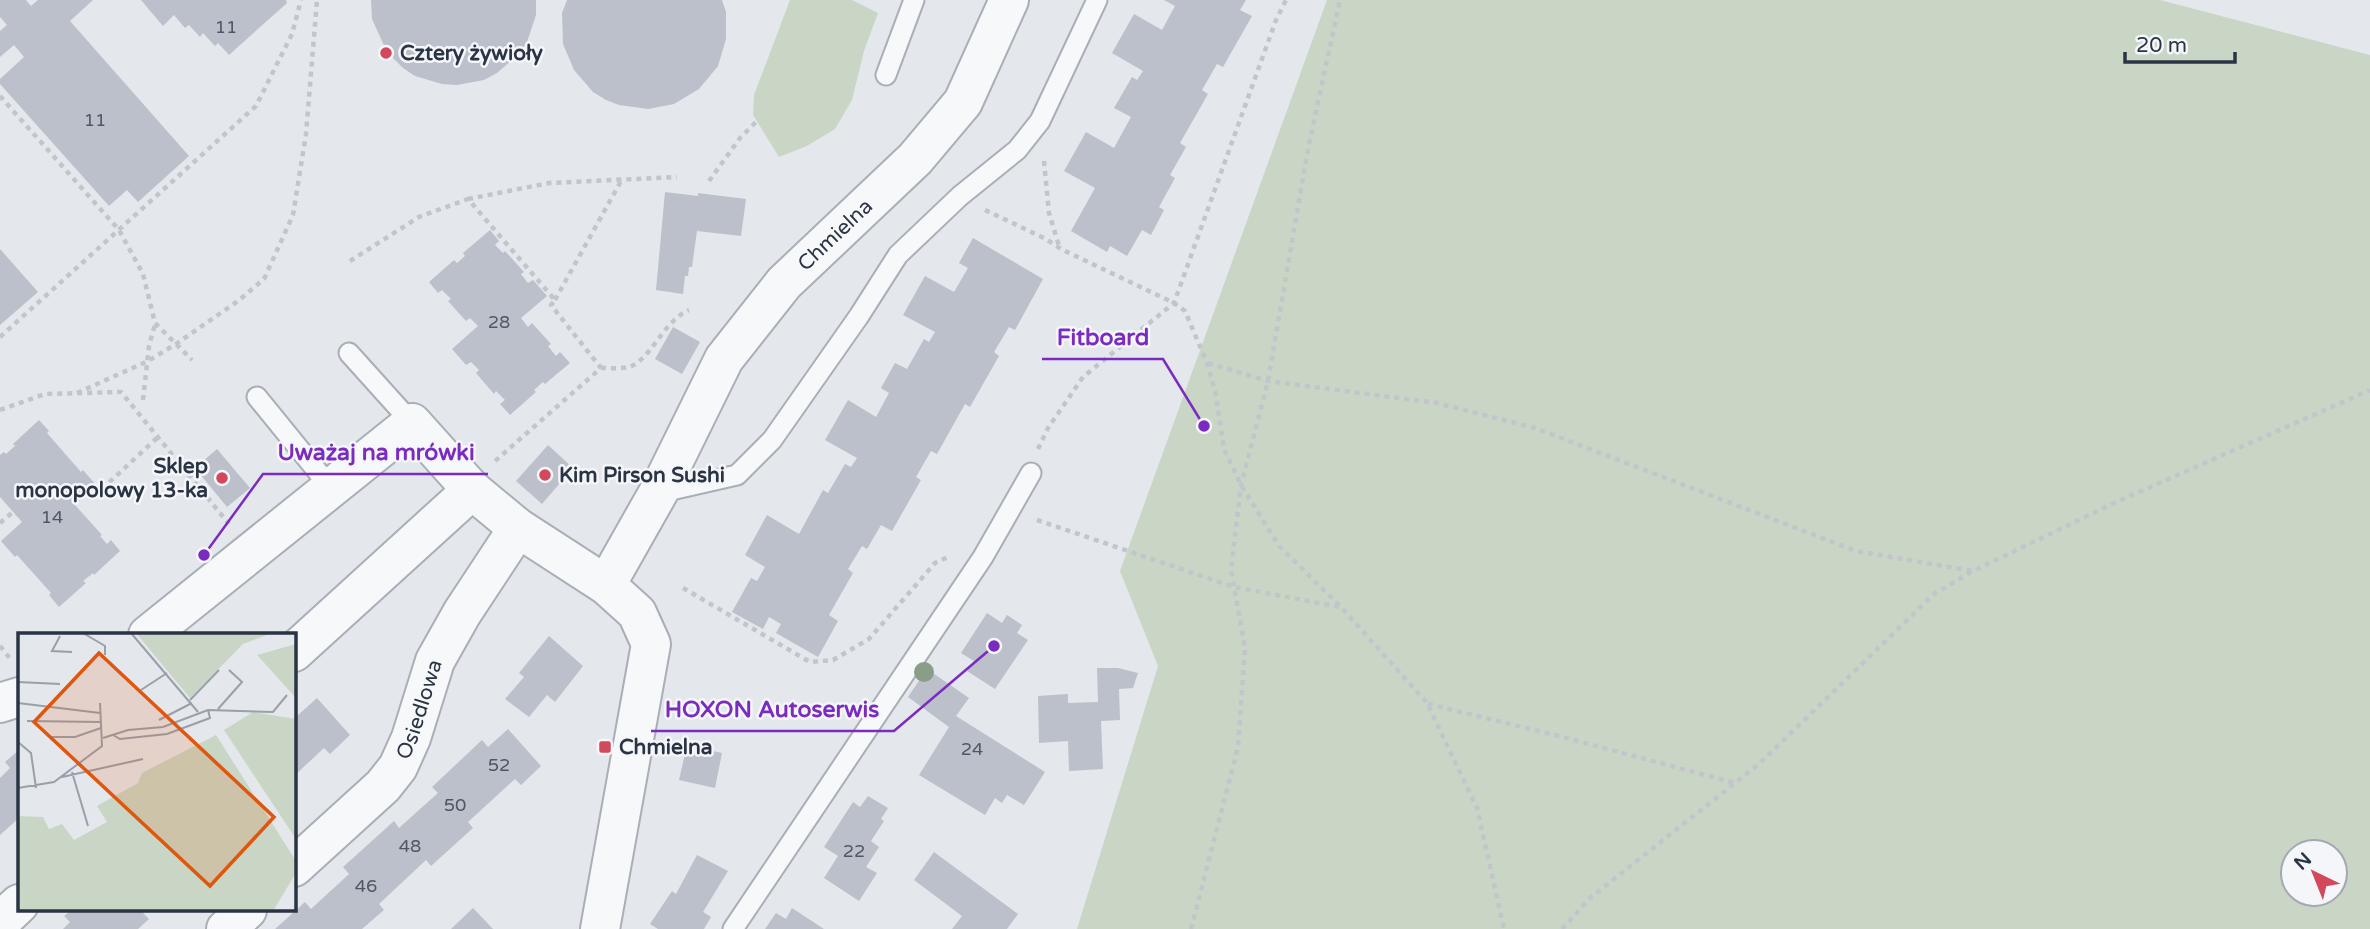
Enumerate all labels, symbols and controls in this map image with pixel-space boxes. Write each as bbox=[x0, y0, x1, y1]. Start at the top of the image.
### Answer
house number: 11 bbox=[215, 16, 237, 38]
scale bar bbox=[2125, 21, 2235, 65]
text: 20 m bbox=[2136, 33, 2187, 58]
place label: Cztery żywioły bbox=[400, 41, 543, 66]
marker: Cztery żywioły bbox=[378, 45, 394, 61]
house number: 11 bbox=[84, 109, 106, 131]
street label: Chmielna bbox=[793, 194, 878, 276]
house number: 28 bbox=[488, 311, 510, 333]
callout: Fitboard bbox=[1042, 315, 1163, 359]
text: Fitboard bbox=[1057, 324, 1149, 352]
callout: Uważaj na mrówki bbox=[263, 430, 488, 474]
text: Uważaj na mrówki bbox=[277, 439, 475, 467]
place label: Sklep monopolowy 13-ka bbox=[15, 454, 208, 503]
place label: Kim Pirson Sushi bbox=[559, 463, 725, 488]
marker: Kim Pirson Sushi bbox=[537, 467, 553, 483]
marker: Sklep monopolowy 13-ka bbox=[214, 470, 230, 486]
house number: 14 bbox=[41, 506, 63, 528]
inset map bbox=[18, 633, 296, 912]
street label: Osiedlowa bbox=[391, 657, 448, 764]
callout: HOXON Autoserwis bbox=[651, 687, 894, 731]
text: HOXON Autoserwis bbox=[665, 696, 879, 724]
place label: Chmielna bbox=[619, 735, 713, 760]
house number: 24 bbox=[961, 738, 983, 760]
marker: Chmielna bbox=[597, 739, 613, 755]
house number: 52 bbox=[488, 754, 510, 776]
house number: 50 bbox=[444, 794, 466, 816]
house number: 48 bbox=[399, 835, 421, 857]
north arrow bbox=[2279, 838, 2349, 908]
house number: 22 bbox=[843, 840, 865, 862]
text: N bbox=[2290, 848, 2316, 875]
house number: 46 bbox=[355, 875, 377, 897]

